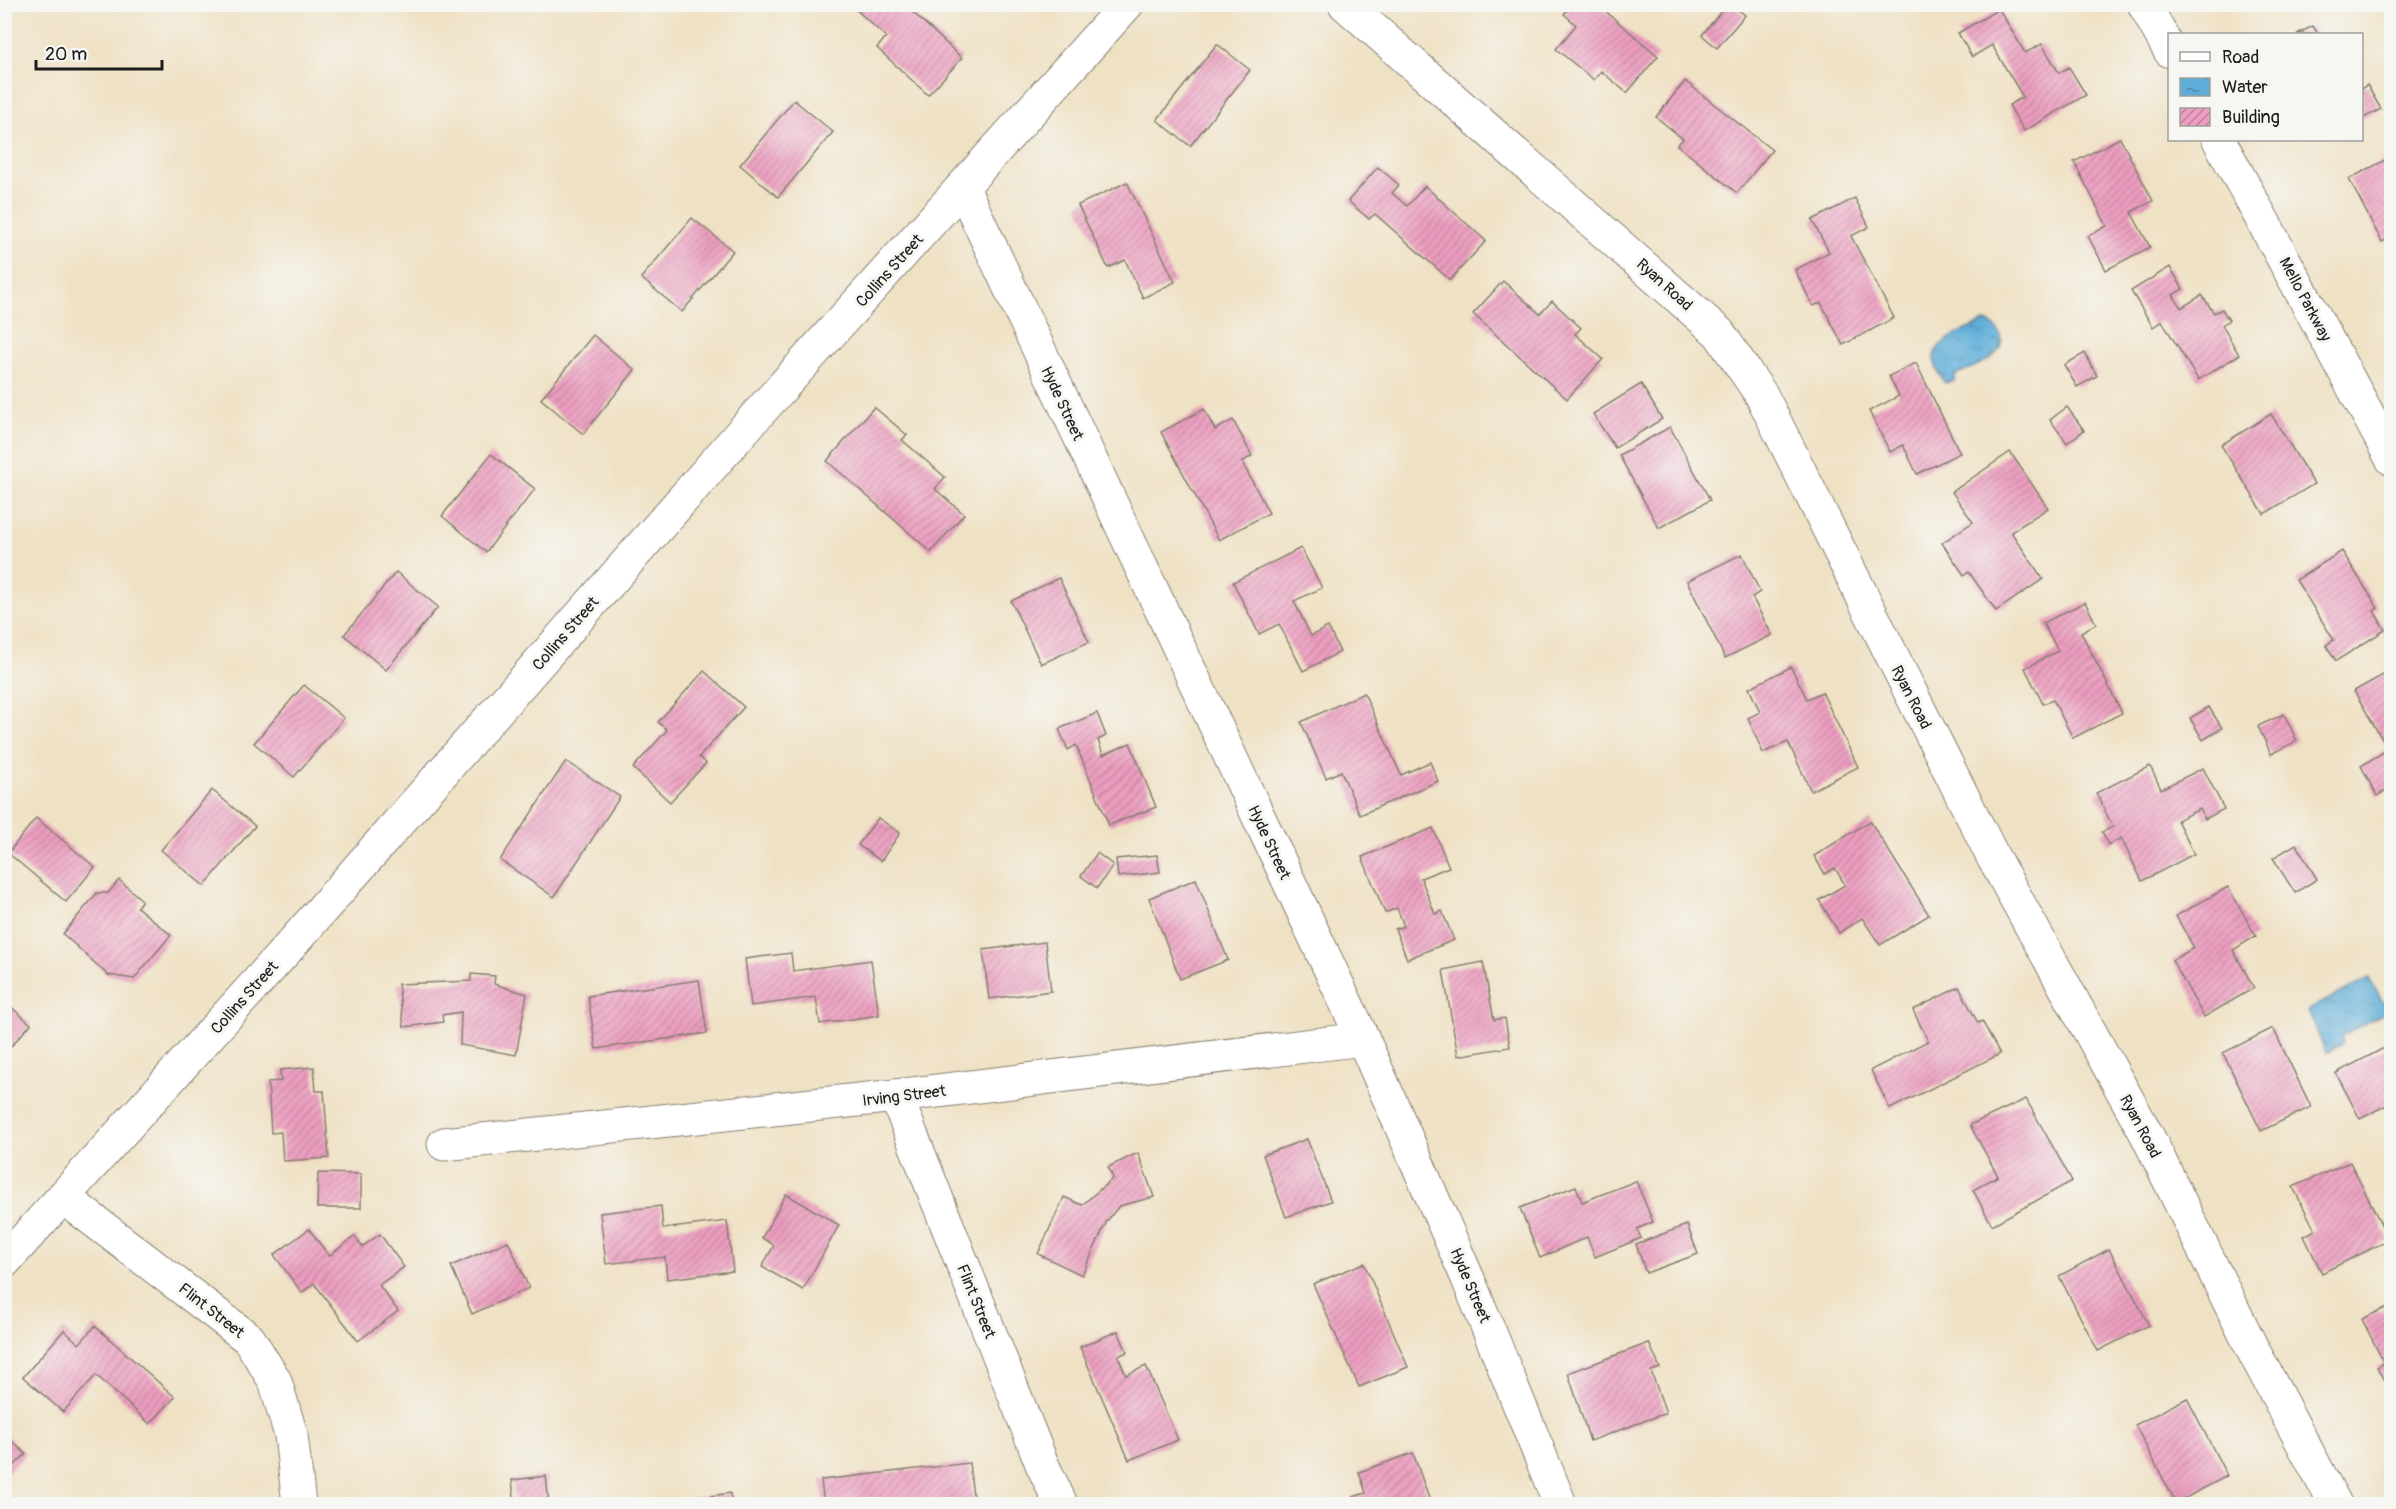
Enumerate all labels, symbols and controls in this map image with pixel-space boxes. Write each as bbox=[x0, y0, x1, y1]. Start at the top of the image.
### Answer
scale bar bbox=[36, 33, 162, 71]
legend bbox=[2168, 33, 2363, 141]
text: 20 m bbox=[45, 43, 87, 66]
text: Road bbox=[2222, 46, 2259, 69]
text: Water bbox=[2222, 76, 2268, 99]
text: Building bbox=[2222, 106, 2280, 129]
street label: Collins Street bbox=[852, 230, 928, 311]
street label: Ryan Road bbox=[1632, 254, 1697, 315]
street label: Mello Parkway bbox=[2275, 254, 2336, 345]
street label: Hyde Street bbox=[1036, 363, 1088, 444]
street label: Collins Street bbox=[528, 592, 604, 675]
street label: Ryan Road bbox=[1887, 662, 1936, 733]
street label: Hyde Street bbox=[1243, 802, 1295, 883]
street label: Collins Street bbox=[207, 957, 283, 1038]
street label: Irving Street bbox=[861, 1081, 948, 1111]
street label: Ryan Road bbox=[2115, 1091, 2165, 1162]
street label: Hyde Street bbox=[1445, 1245, 1495, 1326]
street label: Flint Street bbox=[952, 1261, 1000, 1342]
street label: Flint Street bbox=[174, 1279, 249, 1343]

